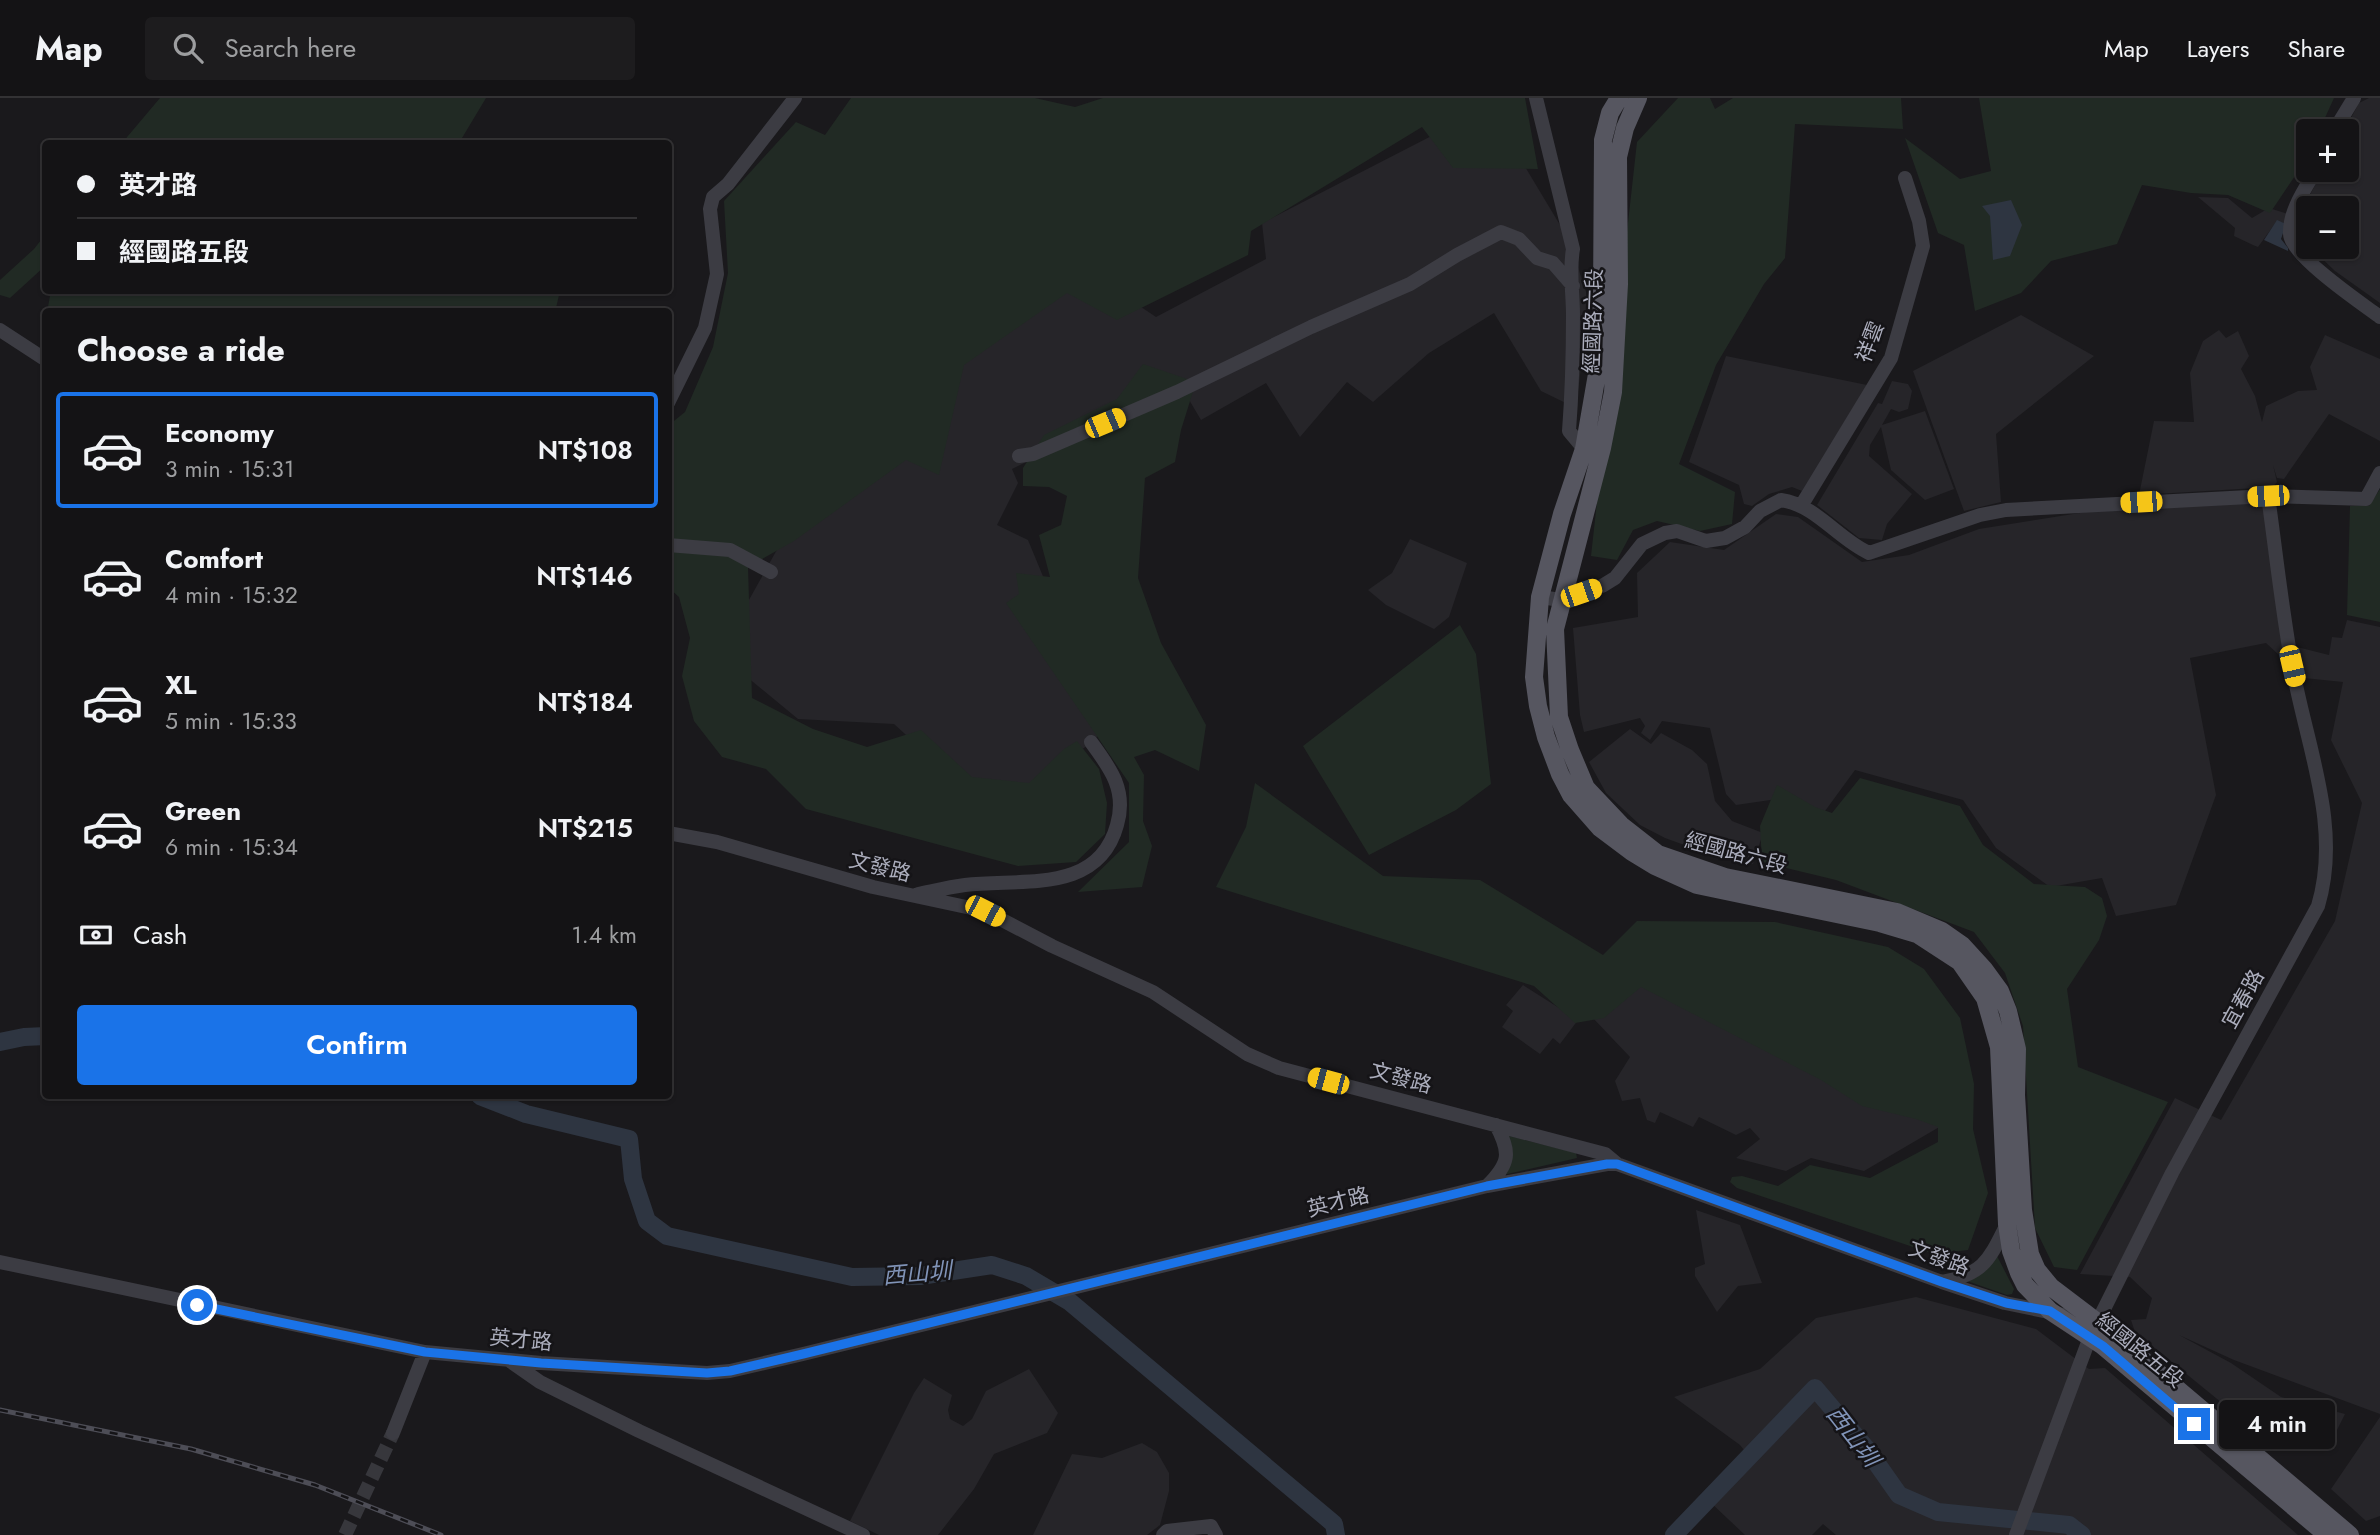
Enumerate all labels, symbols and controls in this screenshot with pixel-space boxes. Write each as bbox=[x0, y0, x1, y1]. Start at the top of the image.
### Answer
search box bbox=[145, 17, 635, 80]
text: Map bbox=[35, 25, 103, 72]
icon: search bbox=[169, 29, 207, 67]
text: Search here bbox=[225, 29, 356, 67]
text: Map bbox=[2104, 31, 2149, 66]
text: Layers bbox=[2187, 31, 2249, 66]
text: Share bbox=[2287, 31, 2345, 66]
map controls bbox=[2296, 119, 2359, 259]
button: + bbox=[2296, 119, 2359, 182]
text: 英才路 bbox=[119, 166, 197, 204]
button: − bbox=[2296, 196, 2359, 259]
text: 經國路五段 bbox=[119, 233, 249, 271]
street label: 經國路六段 bbox=[1576, 268, 1610, 374]
street label: 祥雲 bbox=[1848, 317, 1892, 367]
text: Choose a ride bbox=[77, 327, 285, 373]
car bbox=[1082, 405, 1129, 441]
text: Economy bbox=[165, 414, 274, 452]
icon: car bbox=[81, 419, 144, 482]
text: NT$108 bbox=[538, 431, 633, 469]
text: 3 min · 15:31 bbox=[165, 452, 294, 486]
car bbox=[2247, 484, 2290, 508]
car bbox=[2120, 490, 2163, 514]
text: Comfort bbox=[165, 540, 263, 578]
icon: car bbox=[81, 545, 144, 608]
text: NT$146 bbox=[536, 557, 633, 595]
car bbox=[1558, 576, 1605, 610]
text: 4 min · 15:32 bbox=[165, 578, 298, 612]
car bbox=[2278, 643, 2307, 689]
text: XL bbox=[165, 666, 197, 704]
icon: car bbox=[81, 671, 144, 734]
text: NT$184 bbox=[537, 683, 633, 721]
text: 5 min · 15:33 bbox=[165, 704, 297, 738]
text: Green bbox=[165, 792, 241, 830]
icon: car bbox=[81, 797, 144, 860]
text: NT$215 bbox=[538, 809, 633, 847]
street label: 經國路六段 bbox=[1681, 825, 1791, 881]
text: 6 min · 15:34 bbox=[165, 830, 298, 864]
street label: 文發路 bbox=[846, 845, 914, 889]
car bbox=[962, 892, 1009, 930]
icon: cash bbox=[77, 916, 115, 954]
text: Cash bbox=[133, 916, 187, 954]
text: 1.4 km bbox=[571, 918, 637, 952]
street label: 宜春路 bbox=[2215, 964, 2271, 1034]
button: Confirm bbox=[77, 1005, 637, 1085]
street label: 文發路 bbox=[1367, 1055, 1435, 1101]
car bbox=[1305, 1065, 1352, 1097]
street label: 英才路 bbox=[1304, 1180, 1372, 1224]
street label: 文發路 bbox=[1904, 1233, 1974, 1283]
water label: 西山圳 bbox=[881, 1253, 956, 1293]
route start bbox=[181, 1289, 213, 1321]
street label: 經國路五段 bbox=[2090, 1305, 2190, 1395]
street label: 英才路 bbox=[488, 1322, 554, 1358]
water label: 西山圳 bbox=[1818, 1398, 1889, 1476]
callout: 4 min bbox=[2218, 1400, 2334, 1448]
text: 4 min bbox=[2247, 1407, 2307, 1441]
route end bbox=[2178, 1408, 2210, 1440]

